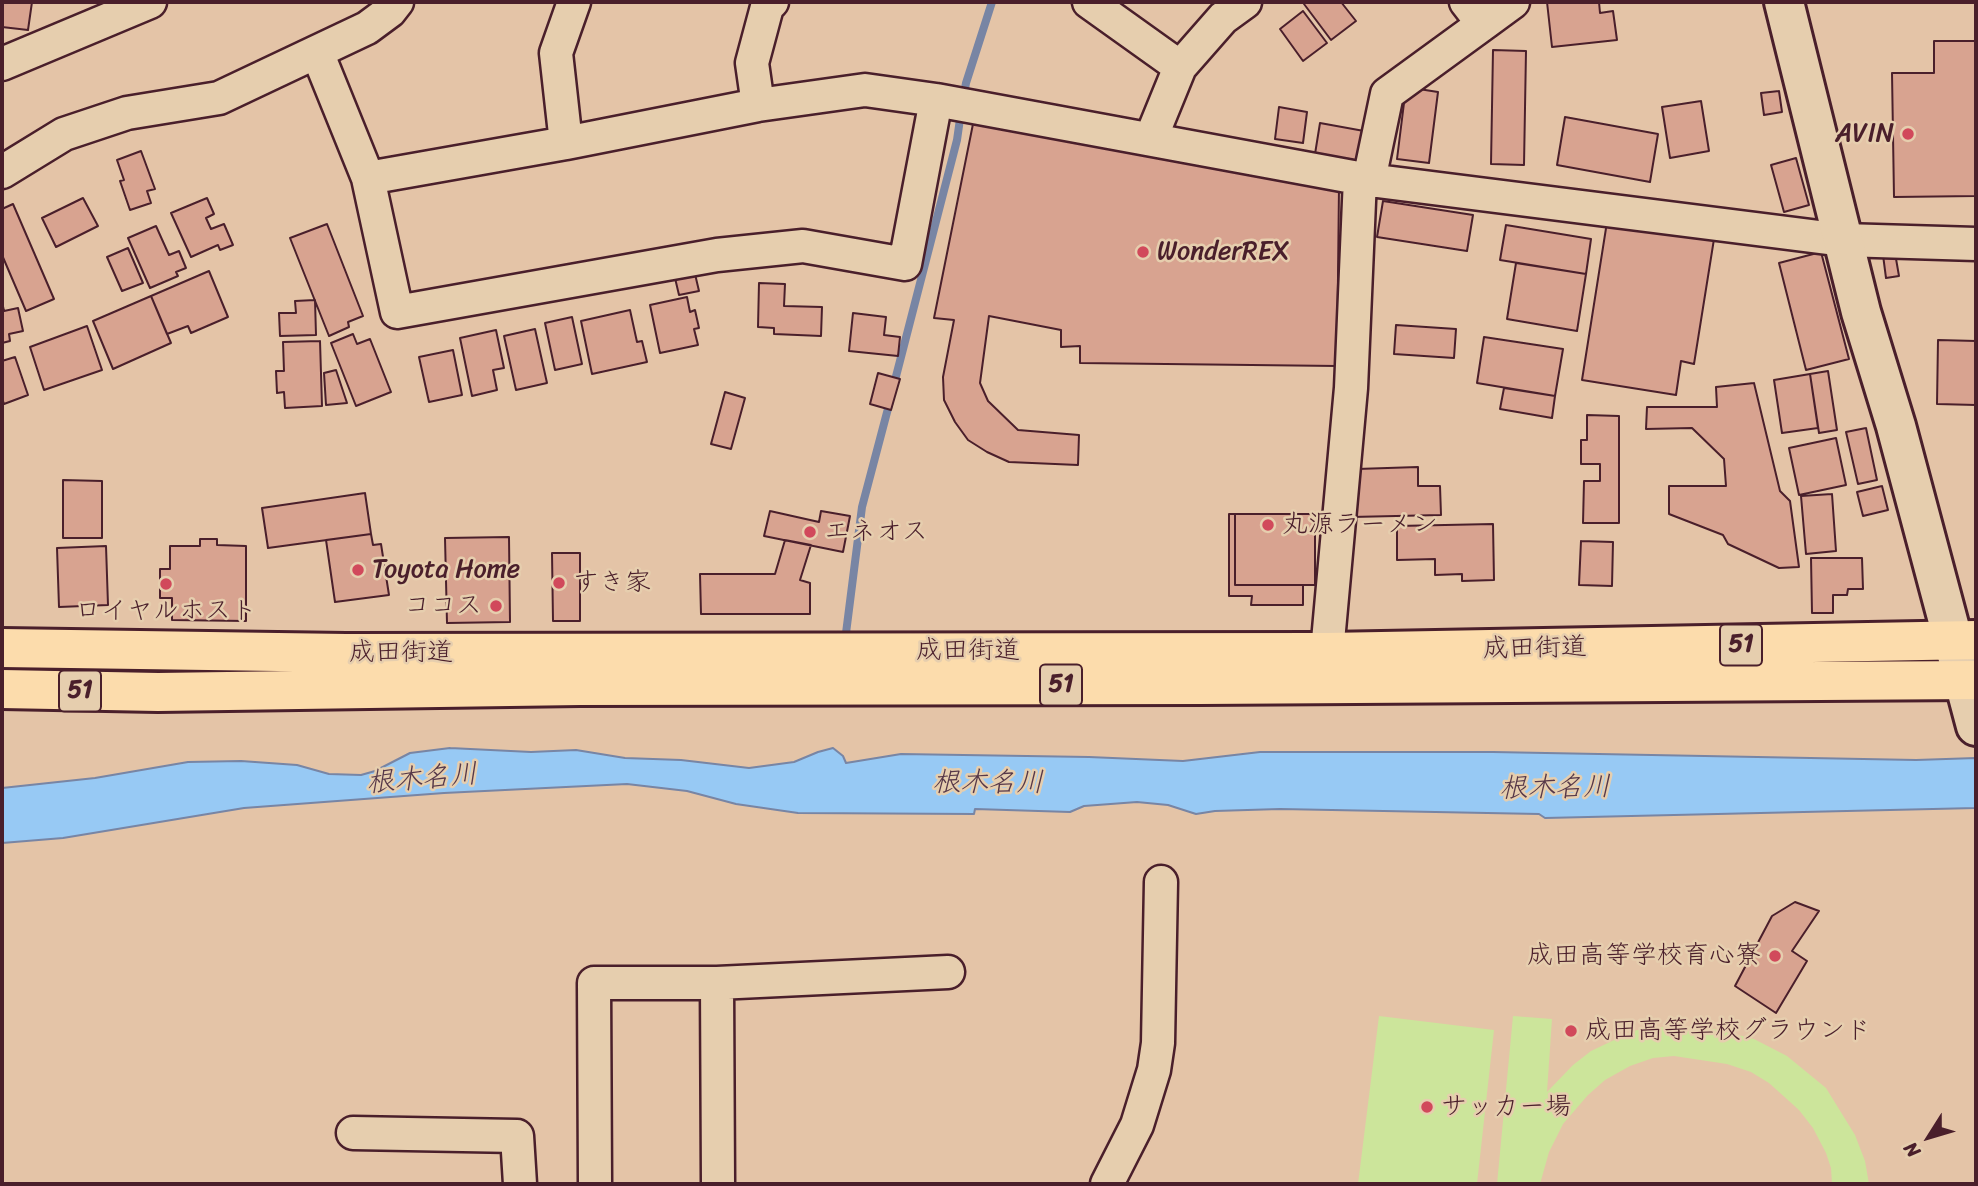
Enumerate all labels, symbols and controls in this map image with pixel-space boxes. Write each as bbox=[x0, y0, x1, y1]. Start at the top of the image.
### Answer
place label: AVIN bbox=[1835, 118, 1894, 150]
marker: AVIN bbox=[1900, 126, 1916, 142]
place label: WonderREX bbox=[1157, 236, 1289, 268]
marker: WonderREX bbox=[1135, 244, 1151, 260]
place label: 丸源ラーメン bbox=[1282, 509, 1438, 541]
place label: エネオス bbox=[824, 516, 928, 548]
marker: 丸源ラーメン bbox=[1260, 517, 1276, 533]
marker: エネオス bbox=[802, 524, 818, 540]
place label: Toyota Home bbox=[372, 554, 520, 586]
marker: Toyota Home bbox=[350, 562, 366, 578]
place label: すき家 bbox=[573, 567, 651, 599]
marker: すき家 bbox=[551, 575, 567, 591]
marker: ロイヤルホスト bbox=[158, 576, 174, 592]
place label: ココス bbox=[404, 590, 482, 622]
place label: ロイヤルホスト bbox=[75, 595, 257, 627]
marker: ココス bbox=[488, 598, 504, 614]
road number: 51 bbox=[1720, 624, 1762, 666]
street label: 成田街道 bbox=[1483, 632, 1587, 666]
street label: 成田街道 bbox=[916, 635, 1020, 667]
street label: 成田街道 bbox=[349, 637, 453, 669]
road number: 51 bbox=[1040, 664, 1082, 706]
road number: 51 bbox=[59, 670, 101, 712]
water label: 根木名川 bbox=[365, 758, 479, 802]
water label: 根木名川 bbox=[932, 767, 1044, 801]
water label: 根木名川 bbox=[1499, 771, 1611, 807]
place label: 成田高等学校育心寮 bbox=[1527, 940, 1761, 972]
marker: 成田高等学校育心寮 bbox=[1767, 948, 1783, 964]
place label: 成田高等学校グラウンド bbox=[1585, 1015, 1871, 1047]
marker: 成田高等学校グラウンド bbox=[1563, 1023, 1579, 1039]
place label: サッカー場 bbox=[1441, 1091, 1571, 1123]
marker: サッカー場 bbox=[1419, 1099, 1435, 1115]
north arrow bbox=[1894, 1102, 1964, 1172]
text: N bbox=[1895, 1135, 1929, 1165]

